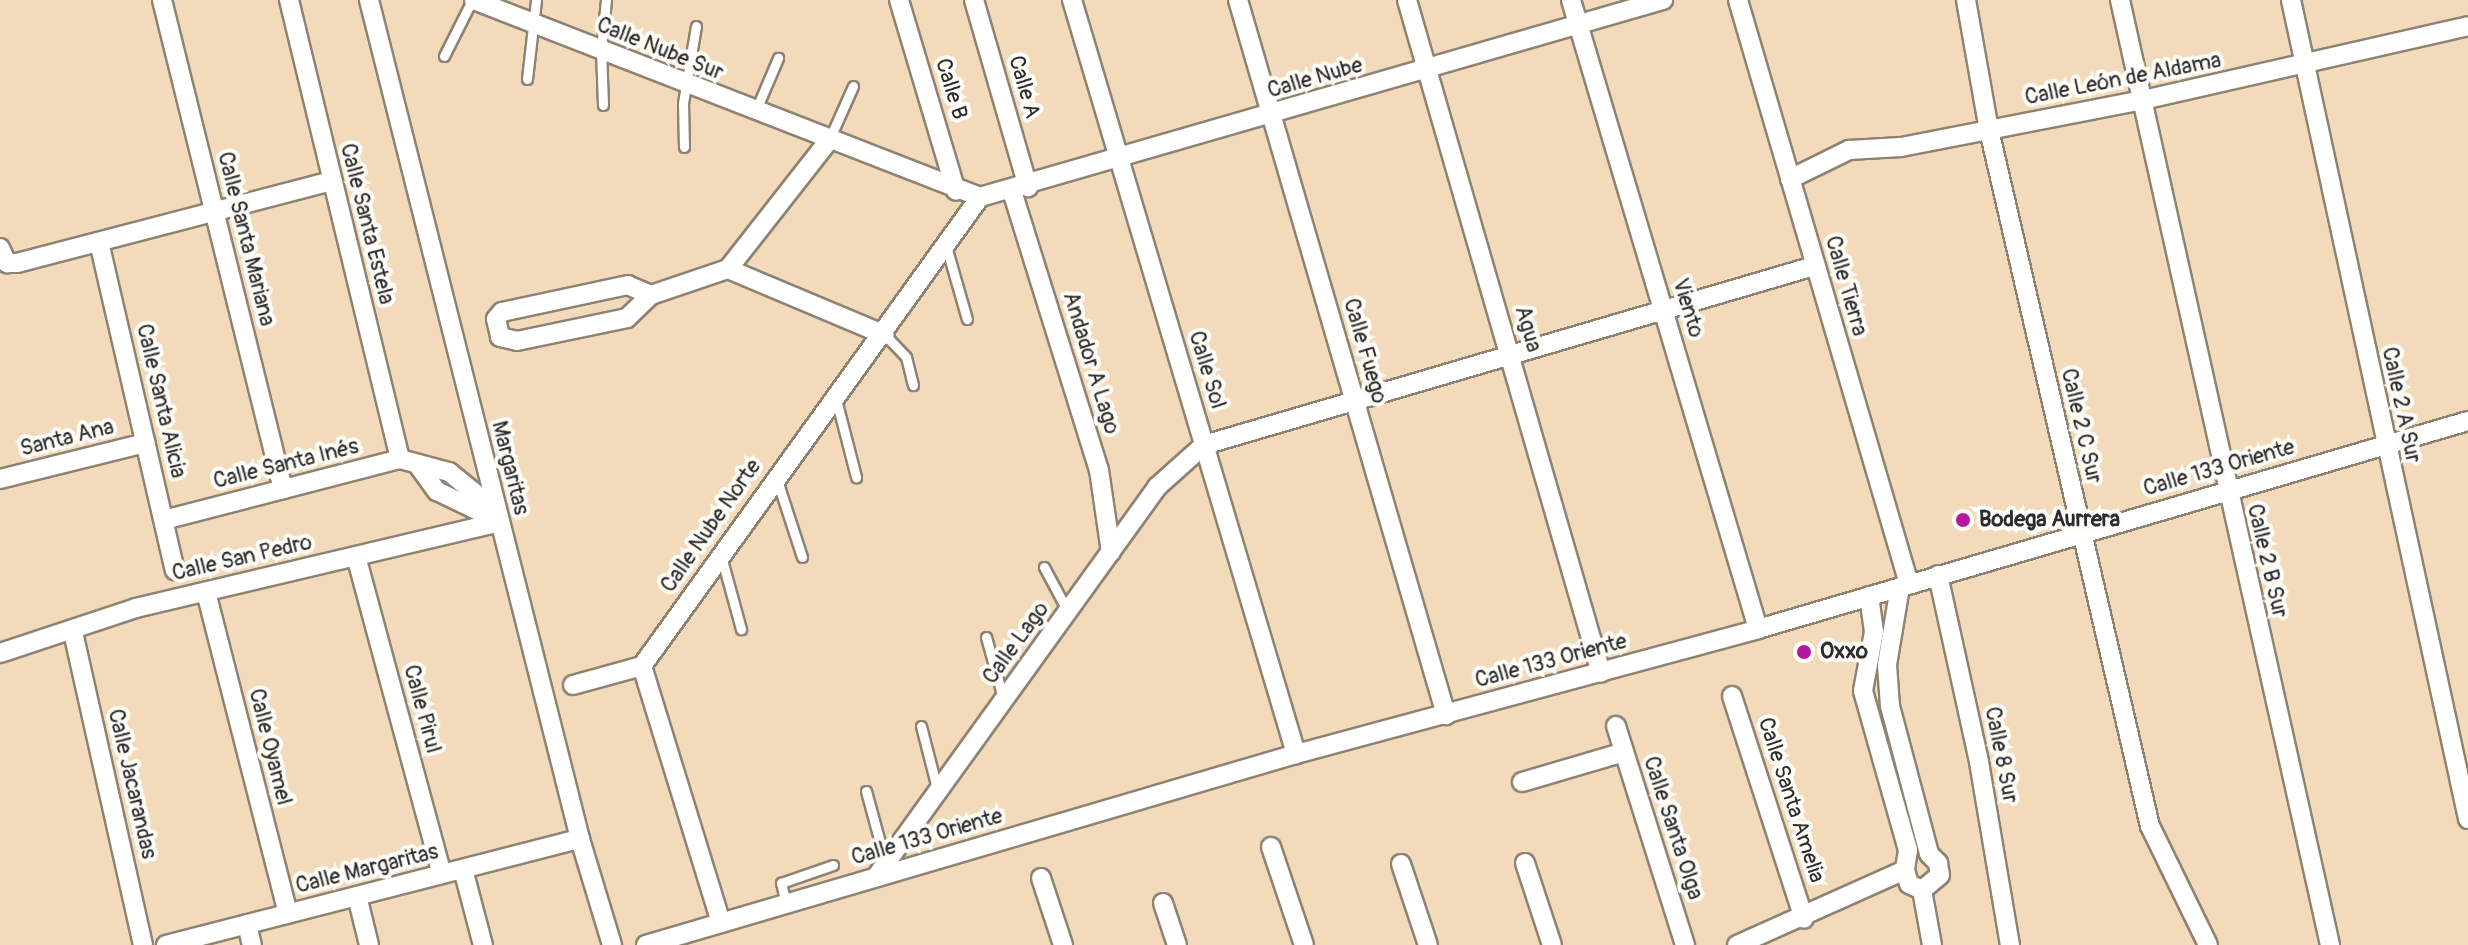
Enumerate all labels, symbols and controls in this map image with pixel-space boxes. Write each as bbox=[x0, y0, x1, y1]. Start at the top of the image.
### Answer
street label: Calle Nube Sur bbox=[593, 12, 727, 86]
street label: Calle León de Aldama bbox=[2023, 47, 2223, 111]
street label: Calle Nube bbox=[1265, 52, 1365, 104]
street label: Calle A bbox=[1002, 53, 1046, 121]
street label: Calle B bbox=[929, 55, 973, 123]
street label: Calle Santa Estela bbox=[334, 141, 400, 307]
street label: Calle Santa Mariana bbox=[212, 149, 280, 329]
street label: Calle Tierra bbox=[1819, 233, 1873, 339]
street label: Viento bbox=[1667, 275, 1709, 341]
street label: Andador A Lago bbox=[1057, 289, 1125, 437]
street label: Calle Fuego bbox=[1337, 295, 1393, 407]
street label: Agua bbox=[1509, 303, 1547, 355]
street label: Calle Santa Alicia bbox=[130, 321, 192, 481]
street label: Calle Sol bbox=[1183, 328, 1231, 412]
street label: Calle 2 A Sur bbox=[2376, 345, 2426, 465]
street label: Calle 2 C Sur bbox=[2055, 366, 2107, 486]
street label: Santa Ana bbox=[17, 414, 117, 462]
street label: Margaritas bbox=[486, 418, 534, 518]
street label: Calle Santa Inés bbox=[211, 433, 361, 495]
street label: Calle 133 Oriente bbox=[2140, 434, 2298, 502]
street label: Calle Nube Norte bbox=[655, 454, 767, 598]
street label: Calle 2 B Sur bbox=[2241, 502, 2293, 620]
place label: Bodega Aurrera bbox=[1979, 507, 2120, 533]
marker: Bodega Aurrera bbox=[1954, 511, 1972, 529]
street label: Calle San Pedro bbox=[170, 529, 314, 587]
street label: Calle Lago bbox=[977, 597, 1055, 689]
street label: Calle 133 Oriente bbox=[1472, 628, 1630, 694]
place label: Oxxo bbox=[1820, 639, 1868, 665]
marker: Oxxo bbox=[1795, 643, 1813, 661]
street label: Calle Pirul bbox=[398, 662, 446, 756]
street label: Calle Oyamel bbox=[243, 686, 297, 808]
street label: Calle 8 Sur bbox=[1979, 705, 2023, 805]
street label: Calle Jacarandas bbox=[102, 707, 162, 861]
street label: Calle Santa Amelia bbox=[1752, 714, 1830, 886]
street label: Calle Santa Olga bbox=[1637, 753, 1709, 903]
street label: Calle 133 Oriente bbox=[848, 803, 1006, 871]
street label: Calle Margaritas bbox=[293, 839, 441, 899]

